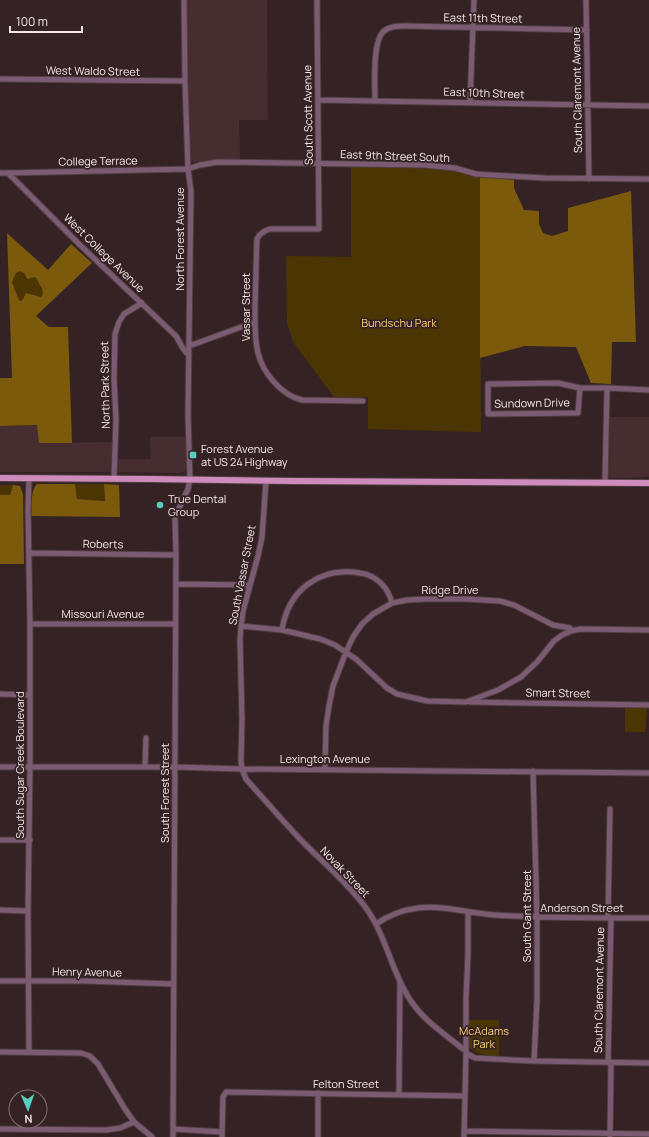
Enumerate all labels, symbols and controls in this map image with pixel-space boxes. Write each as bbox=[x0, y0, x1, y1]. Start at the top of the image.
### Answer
scale bar bbox=[10, 8, 82, 34]
street label: East 11th Street bbox=[443, 9, 523, 26]
text: 100 m bbox=[16, 13, 48, 30]
street label: South Claremont Avenue bbox=[568, 26, 585, 153]
street label: West Waldo Street bbox=[46, 62, 140, 79]
street label: South Scott Avenue bbox=[299, 64, 316, 165]
street label: East 10th Street bbox=[443, 84, 525, 101]
street label: East 9th Street South bbox=[340, 146, 450, 165]
street label: College Terrace bbox=[58, 152, 138, 169]
street label: North Forest Avenue bbox=[172, 187, 187, 291]
street label: West College Avenue bbox=[61, 210, 149, 296]
street label: Vassar Street bbox=[238, 273, 253, 341]
park label: Bundschu Park bbox=[361, 315, 437, 330]
street label: North Park Street bbox=[96, 341, 113, 429]
street label: Sundown Drive bbox=[494, 394, 570, 411]
place label: Forest Avenue at US 24 Highway bbox=[201, 441, 288, 469]
marker: Forest Avenue at US 24 Highway bbox=[188, 450, 198, 460]
place label: True Dental Group bbox=[168, 491, 226, 519]
marker: True Dental Group bbox=[155, 500, 165, 510]
street label: South Vassar Street bbox=[224, 524, 259, 626]
street label: Roberts bbox=[83, 536, 124, 551]
street label: Ridge Drive bbox=[422, 582, 479, 597]
street label: Missouri Avenue bbox=[62, 606, 145, 621]
street label: Smart Street bbox=[525, 684, 591, 701]
street label: South Sugar Creek Boulevard bbox=[12, 691, 27, 839]
street label: South Forest Street bbox=[157, 743, 172, 843]
street label: Lexington Avenue bbox=[280, 751, 371, 766]
street label: Novak Street bbox=[317, 843, 373, 900]
street label: South Gant Street bbox=[519, 870, 534, 962]
street label: Anderson Street bbox=[540, 900, 624, 915]
street label: South Claremont Avenue bbox=[590, 926, 607, 1053]
street label: Henry Avenue bbox=[52, 963, 123, 980]
park label: McAdams Park bbox=[459, 1023, 509, 1051]
street label: Felton Street bbox=[313, 1076, 379, 1091]
north arrow bbox=[8, 1089, 48, 1129]
text: N bbox=[24, 1112, 33, 1127]

